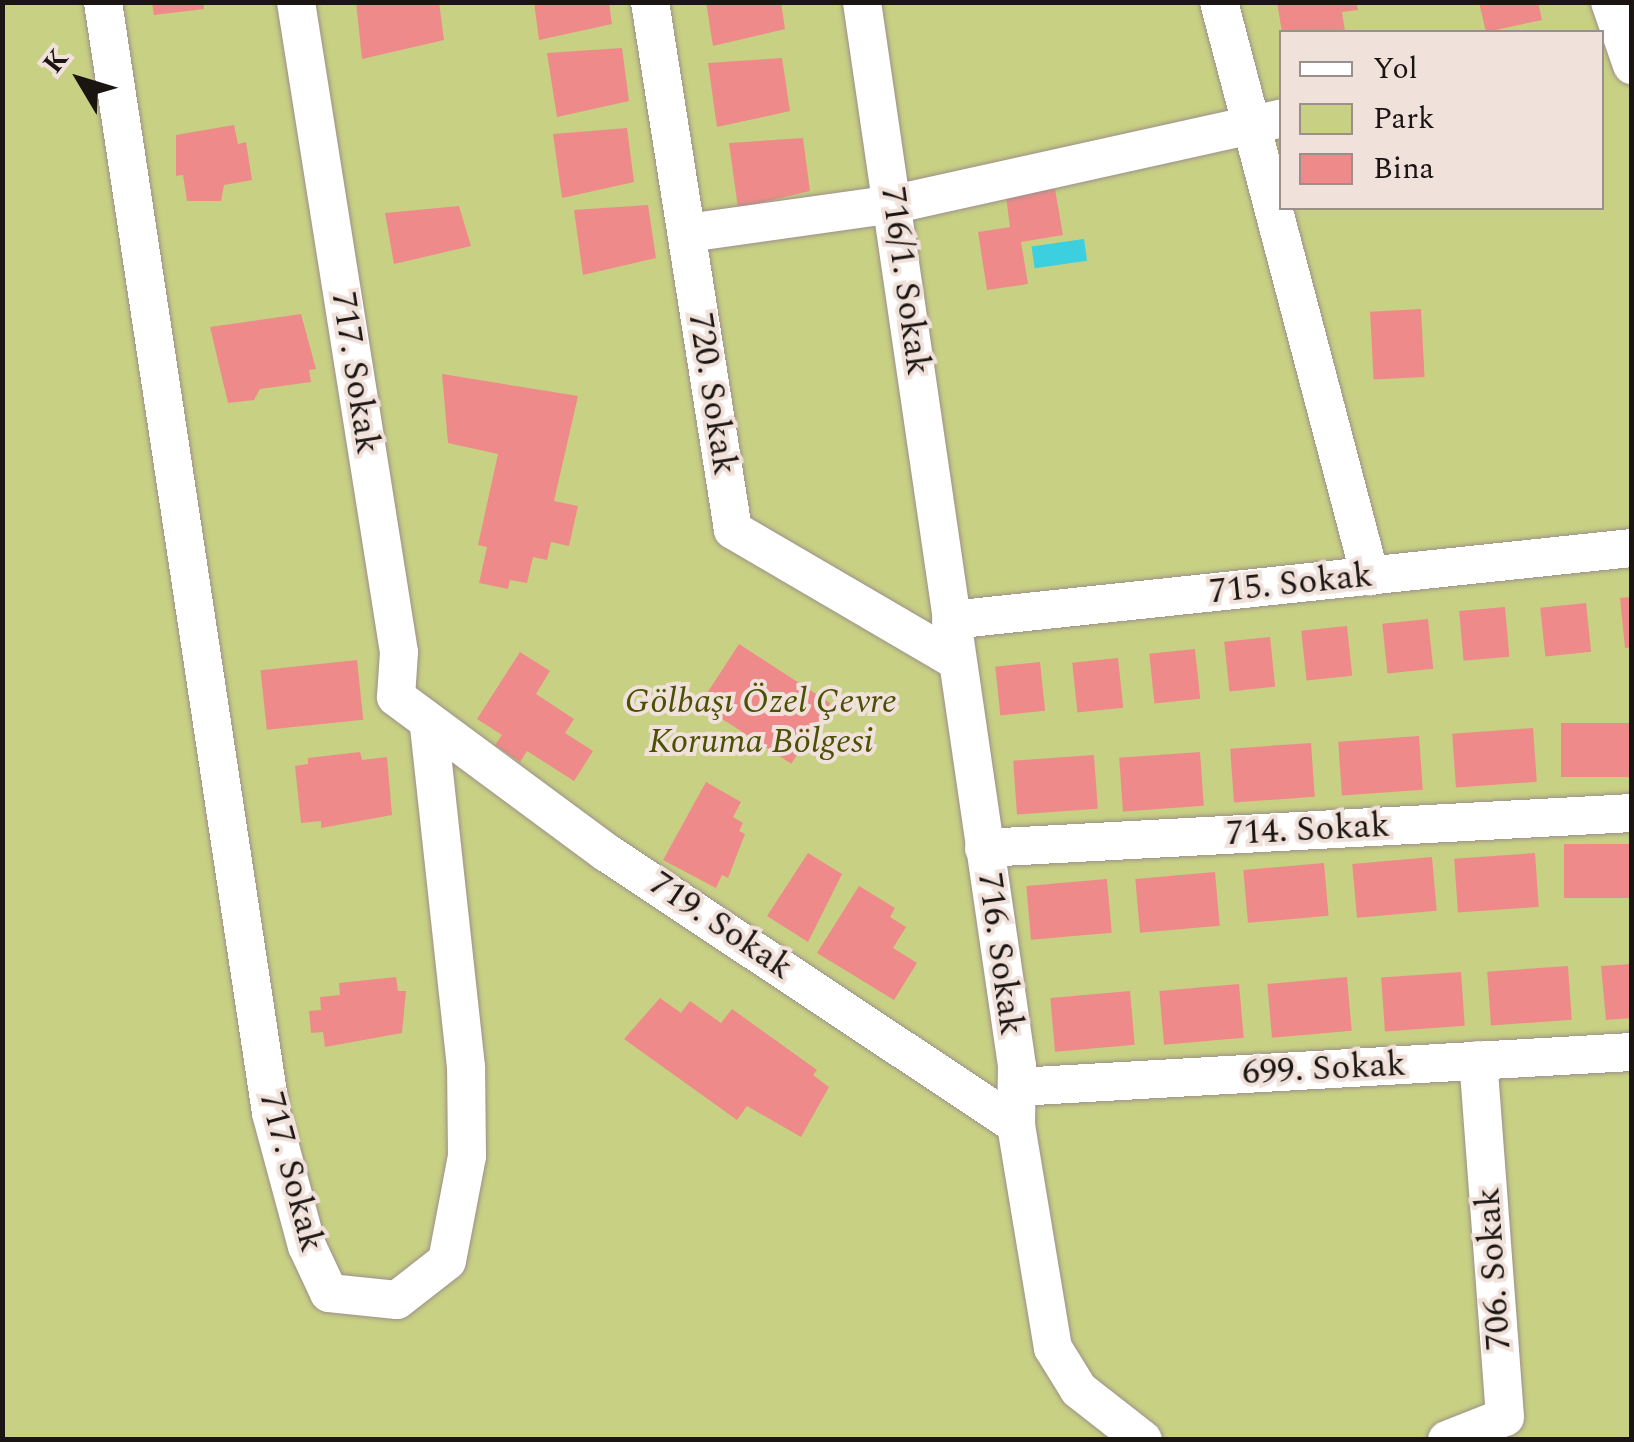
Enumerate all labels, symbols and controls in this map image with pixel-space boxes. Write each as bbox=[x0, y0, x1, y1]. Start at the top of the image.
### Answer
north arrow bbox=[30, 30, 130, 130]
legend bbox=[1279, 30, 1604, 210]
text: K bbox=[32, 39, 80, 83]
text: Yol bbox=[1373, 46, 1417, 92]
text: Park bbox=[1373, 96, 1435, 142]
text: Bina bbox=[1373, 146, 1434, 192]
street label: 716/1. Sokak bbox=[871, 184, 939, 378]
street label: 717. Sokak bbox=[321, 289, 389, 457]
street label: 720. Sokak bbox=[678, 310, 746, 478]
street label: 715. Sokak bbox=[1207, 555, 1375, 613]
park label: Gölbaşı Özel Çevre Koruma Bölgesi bbox=[625, 681, 897, 763]
street label: 714. Sokak bbox=[1225, 805, 1391, 855]
street label: 719. Sokak bbox=[641, 863, 801, 989]
street label: 716. Sokak bbox=[968, 870, 1032, 1038]
street label: 699. Sokak bbox=[1241, 1044, 1407, 1094]
street label: 717. Sokak bbox=[250, 1088, 332, 1256]
street label: 706. Sokak bbox=[1467, 1186, 1521, 1352]

